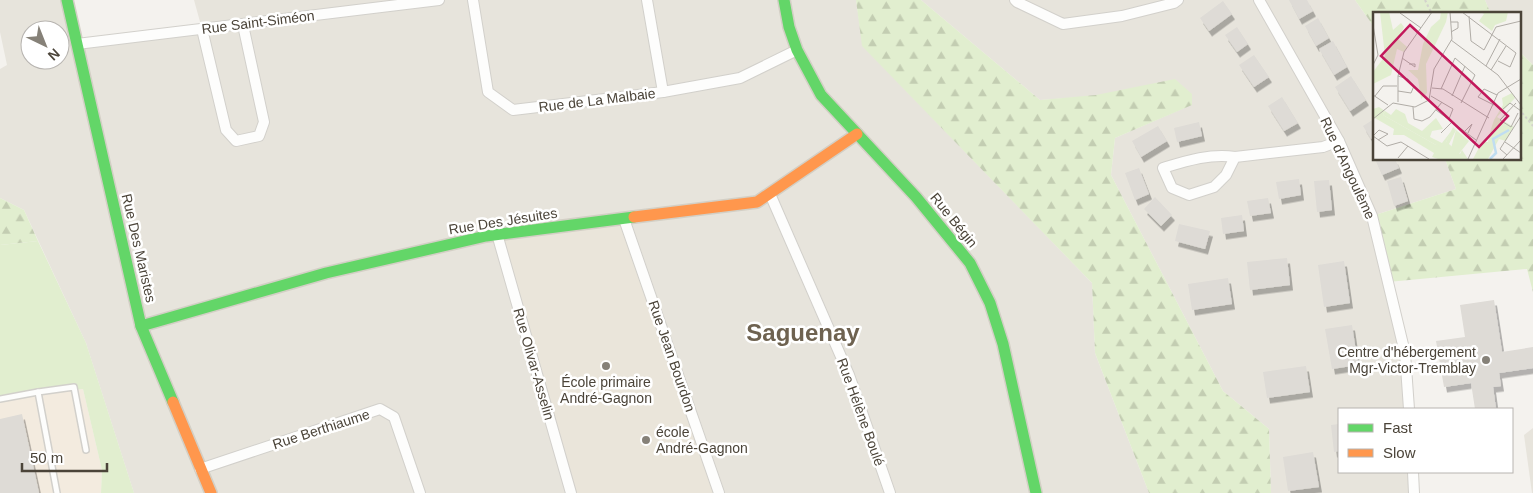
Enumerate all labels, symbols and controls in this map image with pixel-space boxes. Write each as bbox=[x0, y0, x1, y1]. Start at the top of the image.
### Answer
street label: Rue Saint-Siméon bbox=[201, 7, 315, 37]
inset map bbox=[1373, 12, 1520, 160]
north arrow bbox=[20, 20, 70, 70]
text: N bbox=[45, 45, 63, 64]
street label: Rue de La Malbaie bbox=[538, 85, 657, 115]
street label: Rue d'Angoulème bbox=[1317, 114, 1379, 222]
street label: Rue Bégin bbox=[927, 190, 981, 250]
street label: Rue Des Maristes bbox=[119, 192, 159, 304]
street label: Rue Des Jésuites bbox=[448, 205, 558, 237]
street label: Rue Jean Bourdon bbox=[645, 298, 699, 414]
street label: Rue Olivar-Asselin bbox=[510, 306, 558, 422]
district label: Saguenay bbox=[746, 319, 860, 346]
place label: Centre d'hébergement Mgr-Victor-Tremblay bbox=[1337, 344, 1476, 376]
marker: Centre d'hébergement Mgr-Victor-Tremblay bbox=[1480, 354, 1492, 366]
street label: Rue Hélène Boulé bbox=[834, 356, 888, 468]
marker: École primaire André-Gagnon bbox=[600, 360, 612, 372]
place label: École primaire André-Gagnon bbox=[560, 374, 652, 406]
street label: Rue Berthiaume bbox=[270, 406, 372, 452]
legend bbox=[1338, 408, 1513, 473]
text: Fast bbox=[1383, 419, 1413, 436]
place label: école André-Gagnon bbox=[656, 424, 748, 456]
marker: école André-Gagnon bbox=[640, 434, 652, 446]
scale bar bbox=[22, 440, 108, 472]
text: Slow bbox=[1383, 444, 1416, 461]
text: 50 m bbox=[30, 449, 63, 466]

